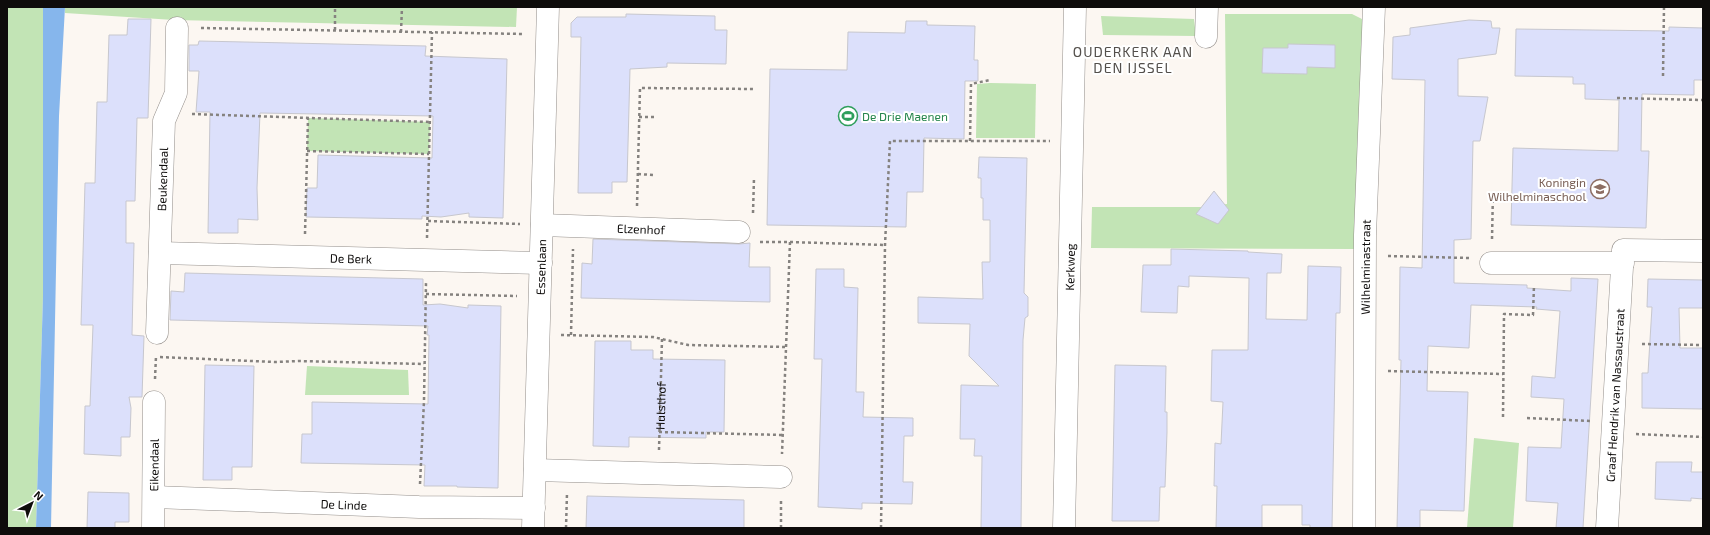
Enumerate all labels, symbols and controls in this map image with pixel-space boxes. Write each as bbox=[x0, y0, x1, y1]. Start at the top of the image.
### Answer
district label: OUDERKERK AAN DEN IJSSEL bbox=[1073, 43, 1193, 76]
sports icon: De Drie Maenen bbox=[837, 105, 859, 127]
place label: De Drie Maenen bbox=[862, 109, 948, 123]
street label: Beukendaal bbox=[154, 147, 170, 211]
place label: Koningin Wilhelminaschool bbox=[1488, 175, 1586, 203]
school or university icon: Koningin Wilhelminaschool bbox=[1589, 178, 1611, 200]
street label: Wilhelminastraat bbox=[1358, 219, 1373, 315]
street label: Elzenhof bbox=[617, 221, 666, 236]
street label: Essenlaan bbox=[533, 239, 548, 295]
street label: Kerkweg bbox=[1062, 243, 1077, 291]
street label: De Berk bbox=[330, 250, 372, 266]
street label: Graaf Hendrik van Nassaustraat bbox=[1603, 308, 1627, 482]
street label: Hulsthof bbox=[653, 382, 668, 430]
street label: Eikendaal bbox=[146, 438, 161, 491]
north arrow bbox=[12, 483, 52, 523]
text: N bbox=[32, 488, 46, 503]
street label: De Linde bbox=[320, 496, 367, 512]

